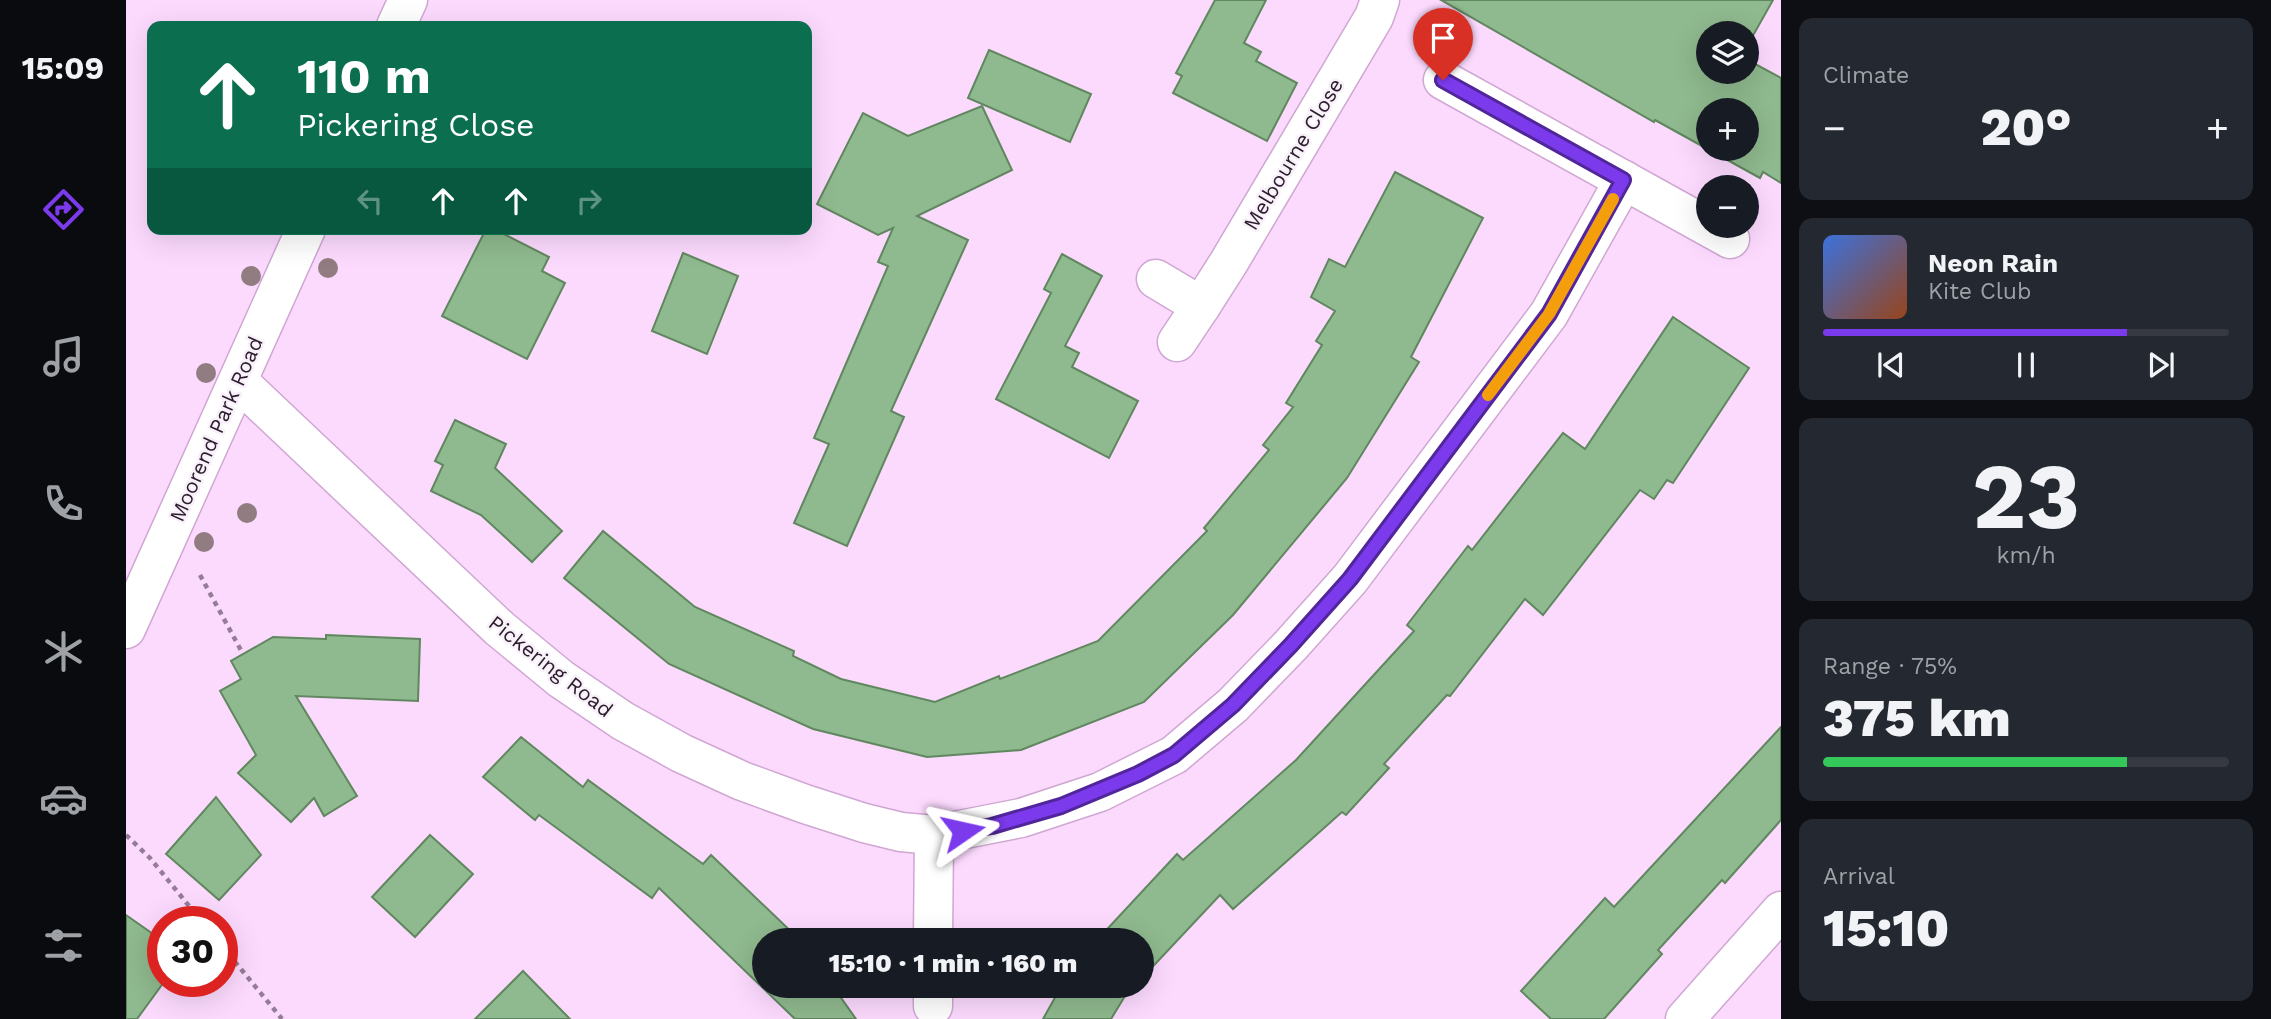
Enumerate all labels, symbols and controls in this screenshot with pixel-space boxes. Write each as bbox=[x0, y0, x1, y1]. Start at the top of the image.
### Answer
pin bbox=[1413, 8, 1473, 80]
icon: arrive bbox=[1424, 19, 1462, 57]
map controls bbox=[1696, 21, 1759, 238]
button: layers bbox=[1696, 21, 1759, 84]
text: 110 m bbox=[297, 47, 431, 105]
text: 15:09 bbox=[22, 49, 104, 87]
icon: ahead bbox=[182, 49, 273, 140]
text: Climate bbox=[1823, 62, 1909, 89]
street label: Melbourne Close bbox=[1238, 74, 1348, 234]
text: 20° bbox=[1980, 97, 2072, 158]
button: + bbox=[1696, 98, 1759, 161]
text: Pickering Close bbox=[297, 106, 535, 144]
text: − bbox=[1823, 106, 1846, 150]
text: + bbox=[2206, 106, 2229, 150]
button: − bbox=[1696, 175, 1759, 238]
icon: left bbox=[351, 182, 389, 220]
icon: ahead bbox=[424, 182, 462, 220]
icon: ahead bbox=[497, 182, 535, 220]
icon: right bbox=[570, 182, 608, 220]
icon: directions bbox=[39, 185, 88, 234]
text: Neon Rain bbox=[1928, 248, 2058, 278]
text: Kite Club bbox=[1928, 278, 2031, 305]
icon: music bbox=[39, 332, 88, 381]
street label: Moorend Park Road bbox=[164, 333, 268, 525]
icon: previous bbox=[1872, 346, 1910, 384]
icon: pause bbox=[2007, 346, 2045, 384]
icon: next bbox=[2142, 346, 2180, 384]
text: 23 bbox=[1972, 443, 2080, 550]
icon: phone bbox=[39, 479, 88, 528]
text: km/h bbox=[1996, 542, 2056, 569]
street label: Pickering Road bbox=[484, 610, 618, 722]
icon: climate bbox=[39, 627, 88, 676]
text: Range · 75% bbox=[1823, 653, 1957, 680]
text: 375 km bbox=[1823, 688, 2011, 749]
icon: car bbox=[39, 774, 88, 823]
position arrow bbox=[926, 794, 1000, 868]
text: Arrival bbox=[1823, 863, 1895, 890]
text: 15:10 bbox=[1823, 898, 1949, 959]
speed limit sign: 30 bbox=[147, 906, 238, 997]
icon: filters bbox=[39, 921, 88, 970]
text: 15:10 · 1 min · 160 m bbox=[829, 948, 1077, 978]

